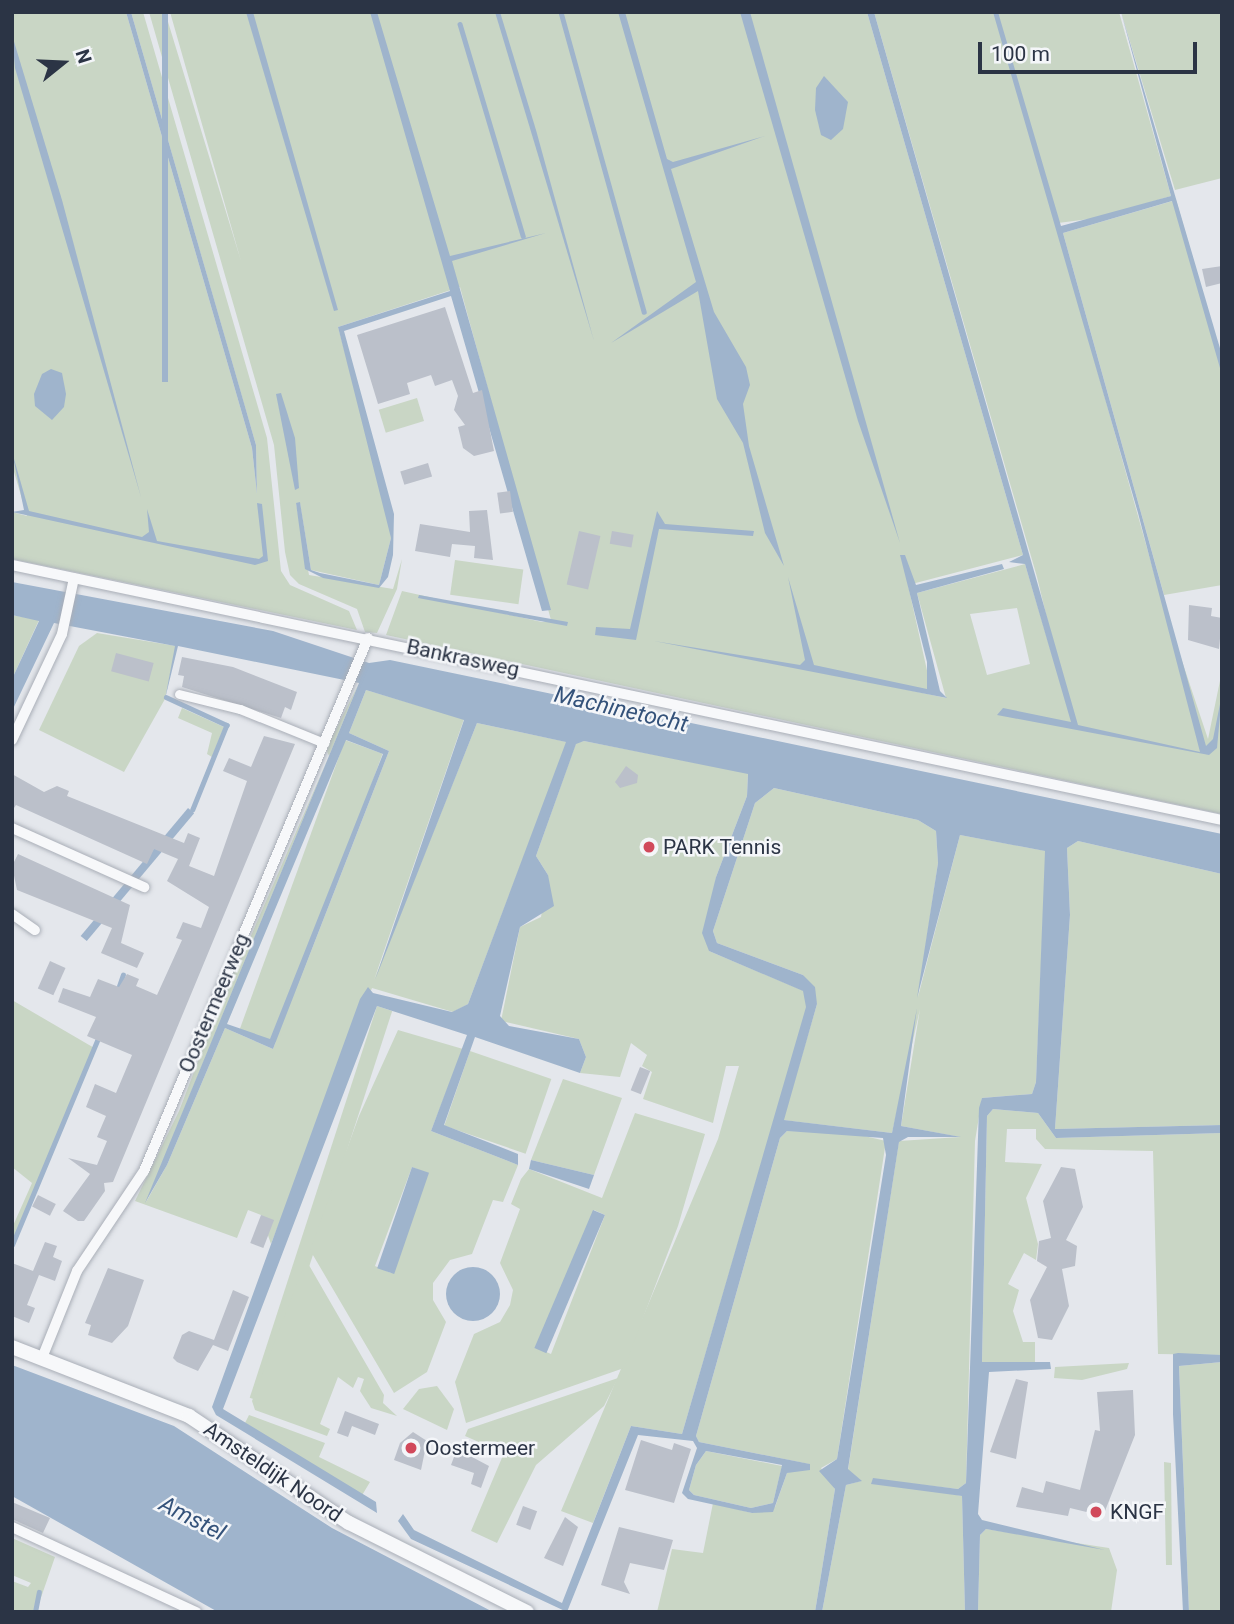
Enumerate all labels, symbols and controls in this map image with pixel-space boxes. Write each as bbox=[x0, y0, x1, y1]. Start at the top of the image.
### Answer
north arrow bbox=[28, 28, 98, 98]
scale bar bbox=[982, 28, 1201, 72]
text: 100 m bbox=[991, 42, 1050, 66]
text: N bbox=[70, 46, 96, 66]
street label: Bankrasweg bbox=[404, 634, 522, 682]
water label: Machinetocht bbox=[552, 681, 690, 739]
place label: PARK Tennis bbox=[663, 834, 782, 860]
marker: PARK Tennis bbox=[641, 839, 657, 855]
street label: Oostermeerweg bbox=[173, 929, 255, 1077]
street label: Amsteldijk Noord bbox=[199, 1416, 347, 1528]
place label: Oostermeer bbox=[425, 1435, 535, 1461]
marker: Oostermeer bbox=[403, 1440, 419, 1456]
water label: Amstel bbox=[154, 1491, 230, 1547]
place label: KNGF bbox=[1110, 1499, 1164, 1525]
marker: KNGF bbox=[1088, 1504, 1104, 1520]

